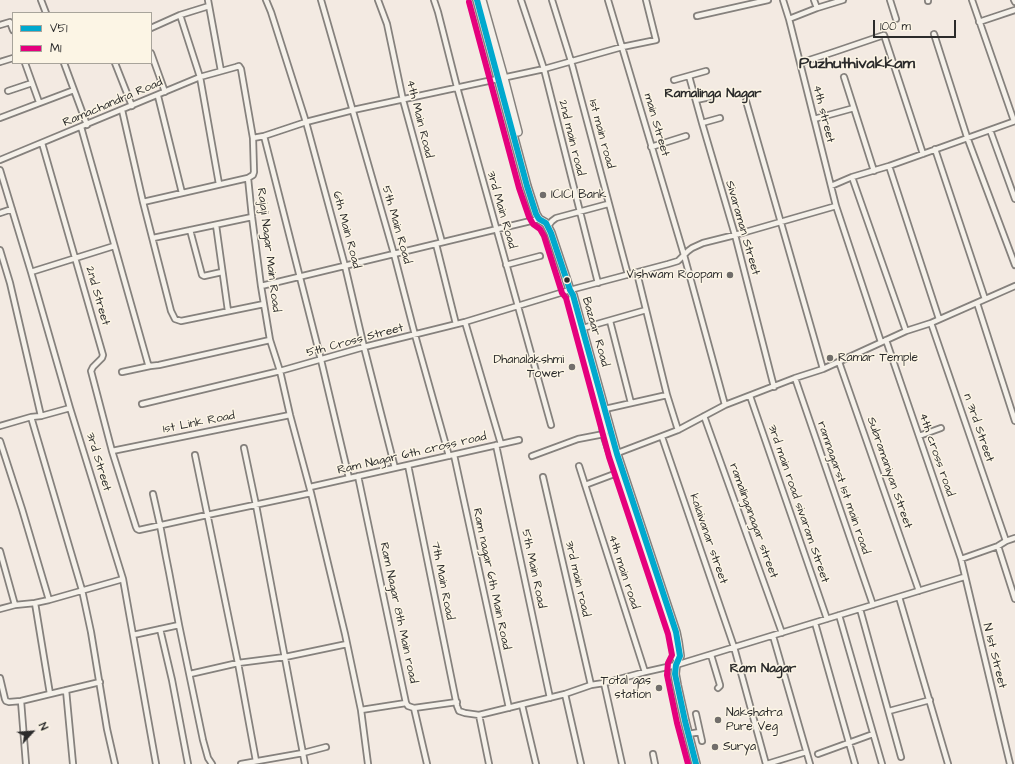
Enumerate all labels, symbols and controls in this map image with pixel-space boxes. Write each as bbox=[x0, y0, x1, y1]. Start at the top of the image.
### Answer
legend bbox=[12, 12, 152, 64]
scale bar bbox=[875, 12, 958, 38]
text: 100 m bbox=[880, 18, 911, 35]
text: V51 bbox=[50, 20, 68, 37]
text: M1 bbox=[50, 40, 61, 57]
district label: Puzhuthivakkam bbox=[799, 55, 915, 75]
street label: Ramachandra Road bbox=[61, 75, 165, 131]
street label: 4th Main Road bbox=[402, 78, 436, 160]
street label: 4th street bbox=[809, 84, 837, 144]
district label: Ramalinga Nagar bbox=[665, 86, 761, 102]
street label: main Street bbox=[640, 92, 672, 158]
street label: 1st main road bbox=[585, 98, 617, 170]
street label: 2nd main road bbox=[555, 99, 587, 177]
street label: 3rd Main Road bbox=[483, 170, 519, 250]
street label: Sivaraman Street bbox=[722, 179, 762, 277]
street label: 5th Main Road bbox=[378, 184, 414, 266]
street label: Rajaji Nagar Main Road bbox=[253, 187, 283, 313]
place label: ICICI Bank bbox=[551, 188, 606, 202]
street label: 6th Main Road bbox=[329, 190, 363, 270]
marker: ICICI Bank bbox=[538, 190, 548, 200]
street label: 2nd Street bbox=[82, 265, 112, 327]
place label: Vishwam Roopam bbox=[627, 268, 722, 282]
marker: Vishwam Roopam bbox=[725, 270, 735, 280]
unlabelled marker bbox=[562, 275, 572, 285]
street label: Bazaar Road bbox=[578, 296, 612, 368]
street label: 5th Cross Street bbox=[305, 321, 405, 361]
place label: Ramar Temple bbox=[838, 351, 918, 365]
place label: Dhanalakshmi Tower bbox=[494, 353, 564, 381]
marker: Ramar Temple bbox=[825, 353, 835, 363]
marker: Dhanalakshmi Tower bbox=[567, 362, 577, 372]
street label: n 3rd Street bbox=[960, 392, 996, 464]
street label: 1st Link Road bbox=[162, 409, 236, 437]
street label: 4th cross road bbox=[915, 411, 957, 499]
street label: Subramaniyan Street bbox=[863, 415, 915, 531]
street label: ramnagarst 1st main road bbox=[813, 420, 873, 556]
street label: 3rd main road sivaram Street bbox=[764, 423, 832, 585]
street label: Ram Nagar 6th cross road bbox=[336, 430, 488, 478]
street label: 3rd Street bbox=[82, 431, 114, 493]
street label: ramalinganagar street bbox=[725, 462, 781, 580]
street label: kalaivanar street bbox=[686, 492, 730, 586]
street label: Ram nagar 6th Main Road bbox=[469, 507, 513, 651]
street label: 5th Main Road bbox=[518, 528, 548, 610]
street label: 4th main road bbox=[604, 533, 642, 611]
street label: 3rd main road bbox=[561, 540, 593, 618]
street label: Ram Nagar 8th Main road bbox=[376, 541, 420, 685]
street label: 7th Main Road bbox=[427, 541, 457, 621]
street label: N 1st Street bbox=[979, 622, 1009, 690]
district label: Ram Nagar bbox=[730, 661, 796, 677]
place label: Total gas station bbox=[601, 674, 651, 702]
marker: Total gas station bbox=[654, 683, 664, 693]
place label: Nakshatra Pure Veg bbox=[726, 706, 783, 734]
north arrow bbox=[12, 712, 52, 752]
marker: Nakshatra Pure Veg bbox=[713, 715, 723, 725]
text: N bbox=[35, 720, 51, 733]
place label: Surya bbox=[723, 740, 756, 754]
marker: Surya bbox=[710, 742, 720, 752]

